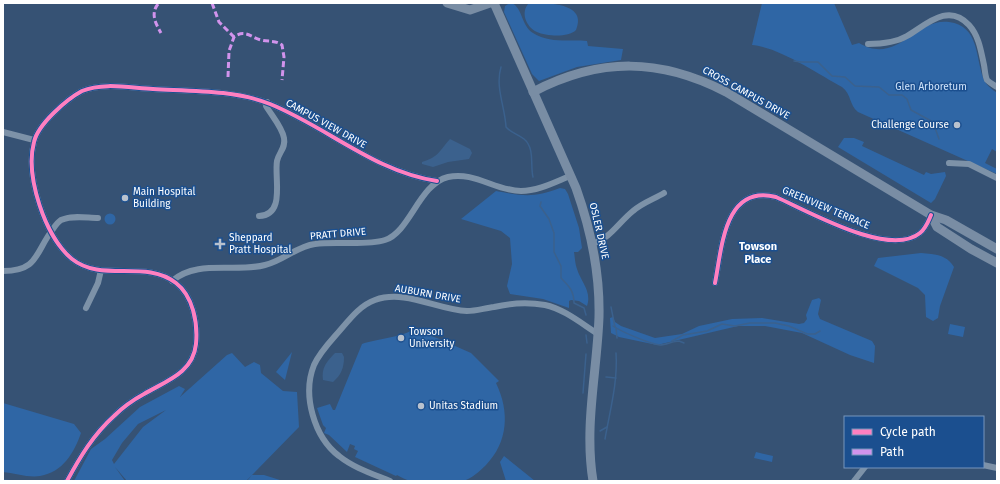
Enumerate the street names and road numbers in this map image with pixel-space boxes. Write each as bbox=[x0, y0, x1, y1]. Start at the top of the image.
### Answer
street label: CROSS CAMPUS DRIVE bbox=[700, 64, 792, 122]
street label: CAMPUS VIEW DRIVE bbox=[283, 97, 369, 151]
street label: GREENVIEW TERRACE bbox=[780, 184, 872, 232]
street label: OSLER DRIVE bbox=[587, 202, 611, 260]
street label: PRATT DRIVE bbox=[309, 226, 367, 242]
street label: AUBURN DRIVE bbox=[394, 282, 462, 306]

